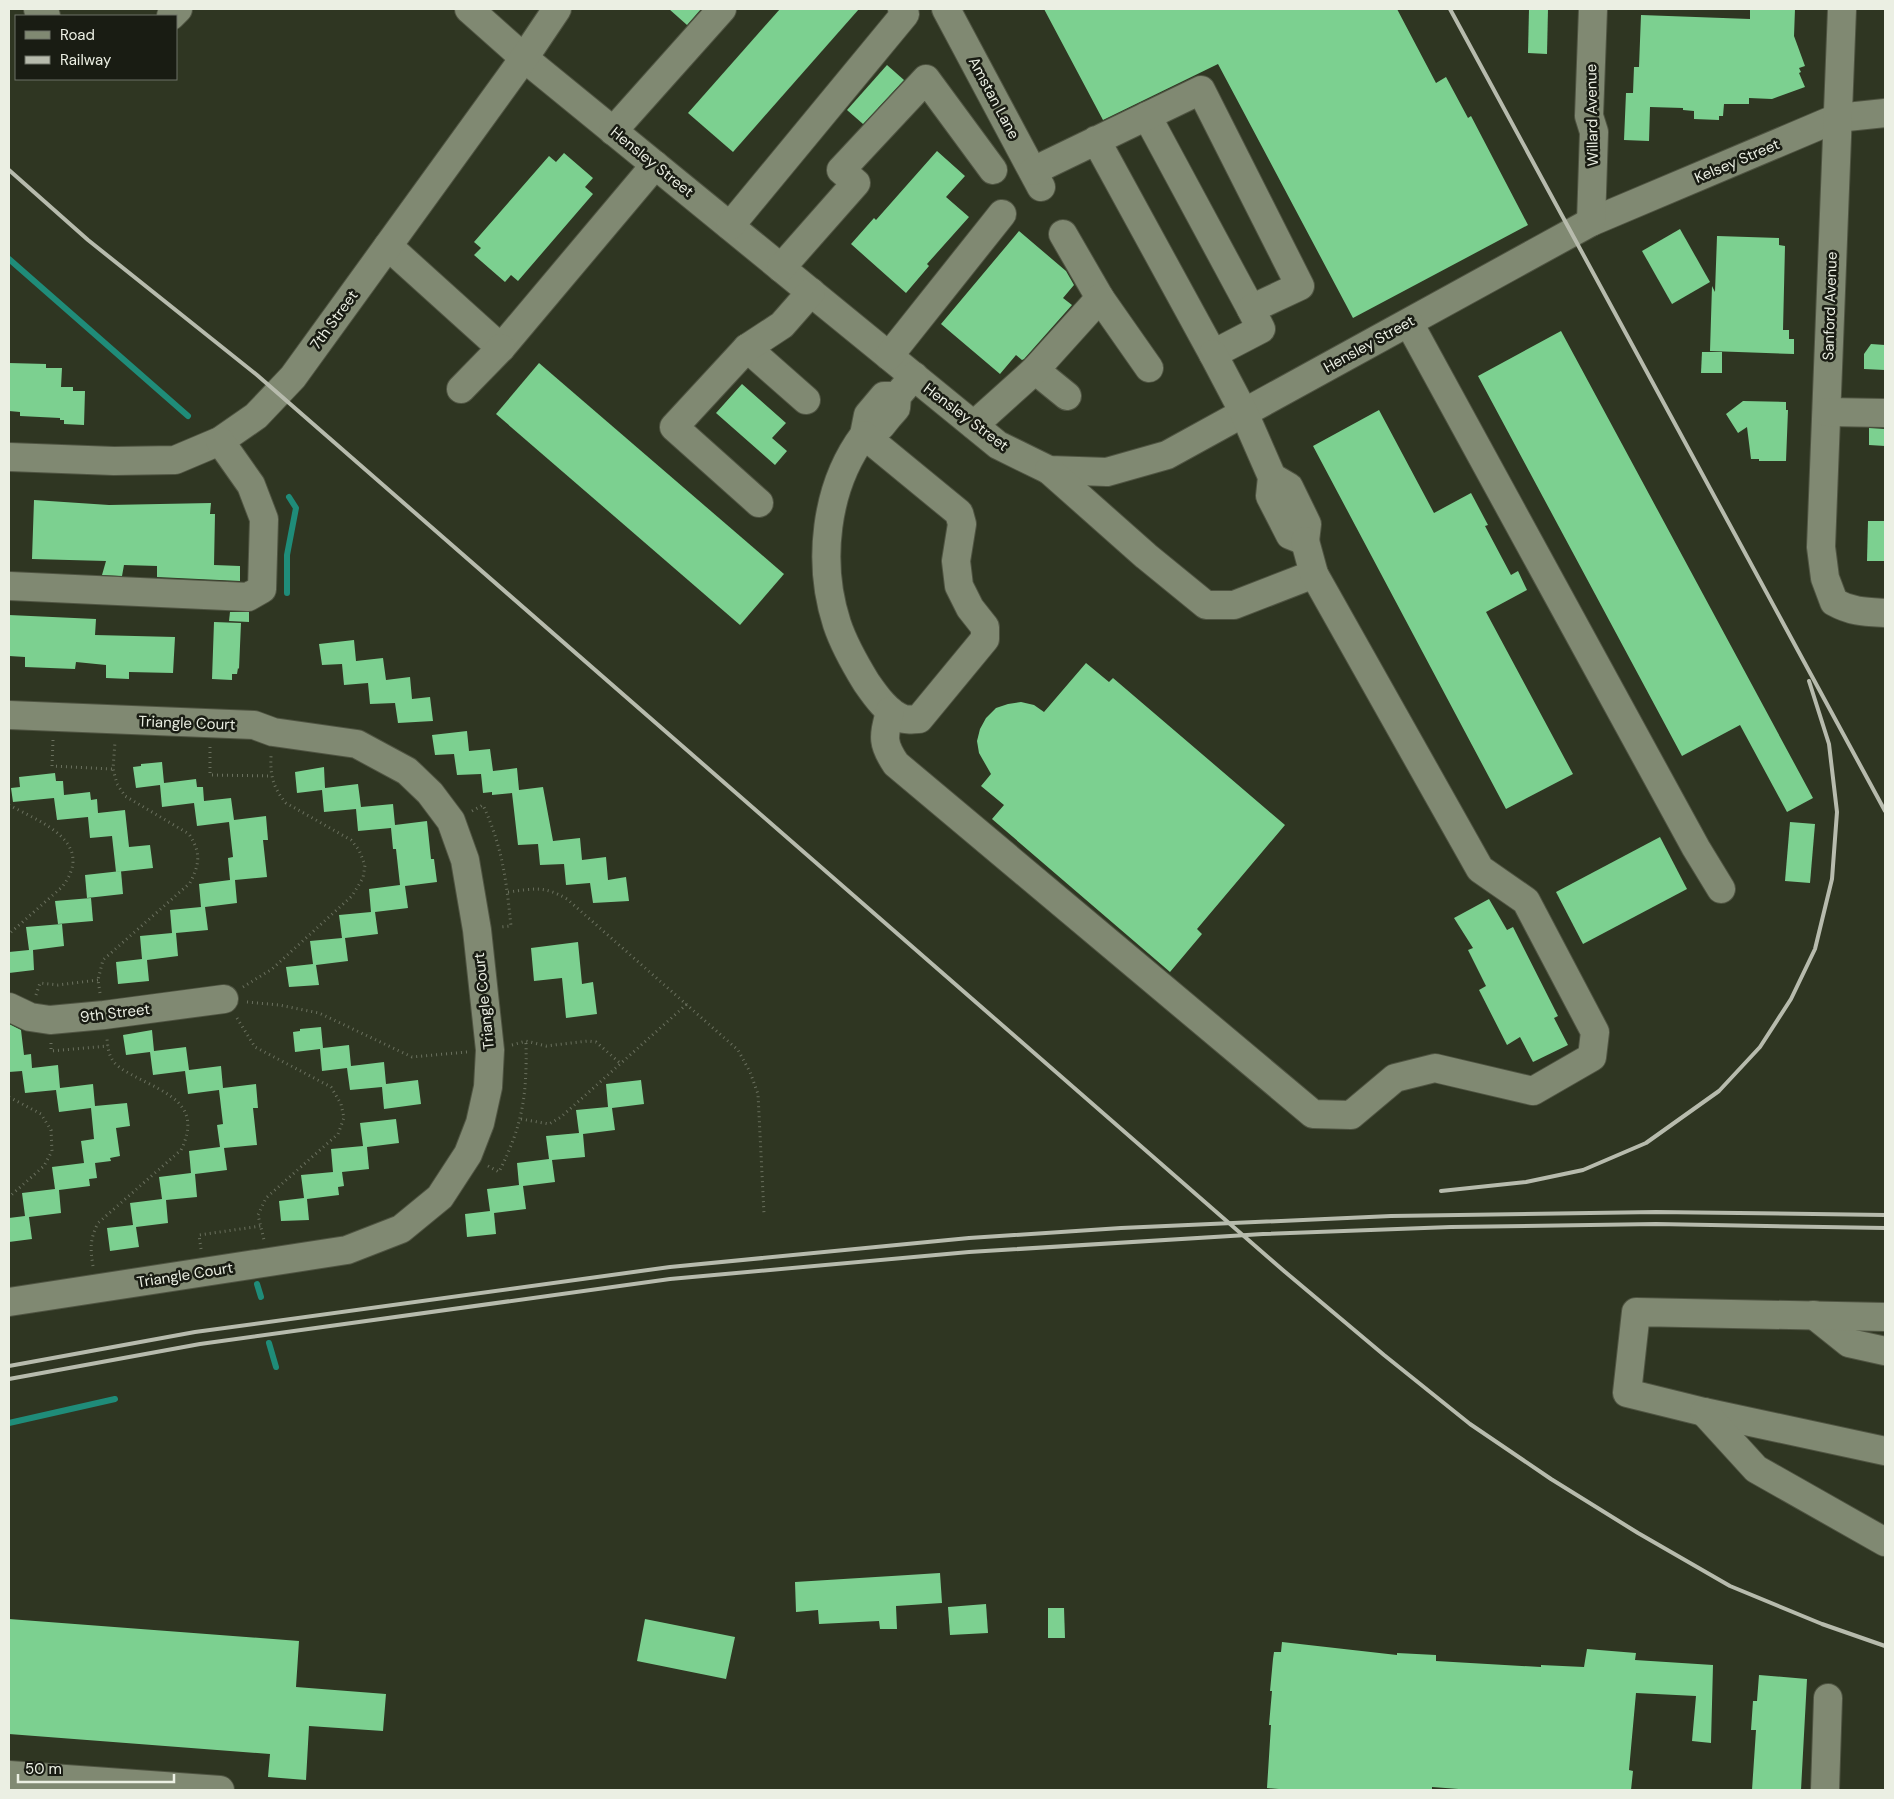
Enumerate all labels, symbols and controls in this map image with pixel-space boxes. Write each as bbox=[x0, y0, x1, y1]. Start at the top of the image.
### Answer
legend bbox=[15, 15, 178, 80]
text: Road bbox=[60, 25, 95, 45]
text: Railway bbox=[60, 50, 112, 70]
street label: Amstan Lane bbox=[964, 53, 1024, 143]
street label: Willard Avenue bbox=[1581, 64, 1603, 166]
street label: Hensley Street bbox=[606, 122, 698, 202]
street label: Kelsey Street bbox=[1691, 134, 1783, 188]
street label: Sanford Avenue bbox=[1818, 251, 1842, 361]
street label: 7th Street bbox=[306, 286, 362, 354]
street label: Hensley Street bbox=[1320, 311, 1418, 377]
street label: Hensley Street bbox=[920, 379, 1013, 456]
street label: Triangle Court bbox=[138, 711, 236, 735]
street label: Triangle Court bbox=[469, 951, 499, 1050]
street label: 9th Street bbox=[79, 999, 151, 1027]
street label: Triangle Court bbox=[135, 1257, 235, 1292]
scale bar bbox=[18, 1752, 174, 1784]
text: 50 m bbox=[25, 1759, 62, 1779]

